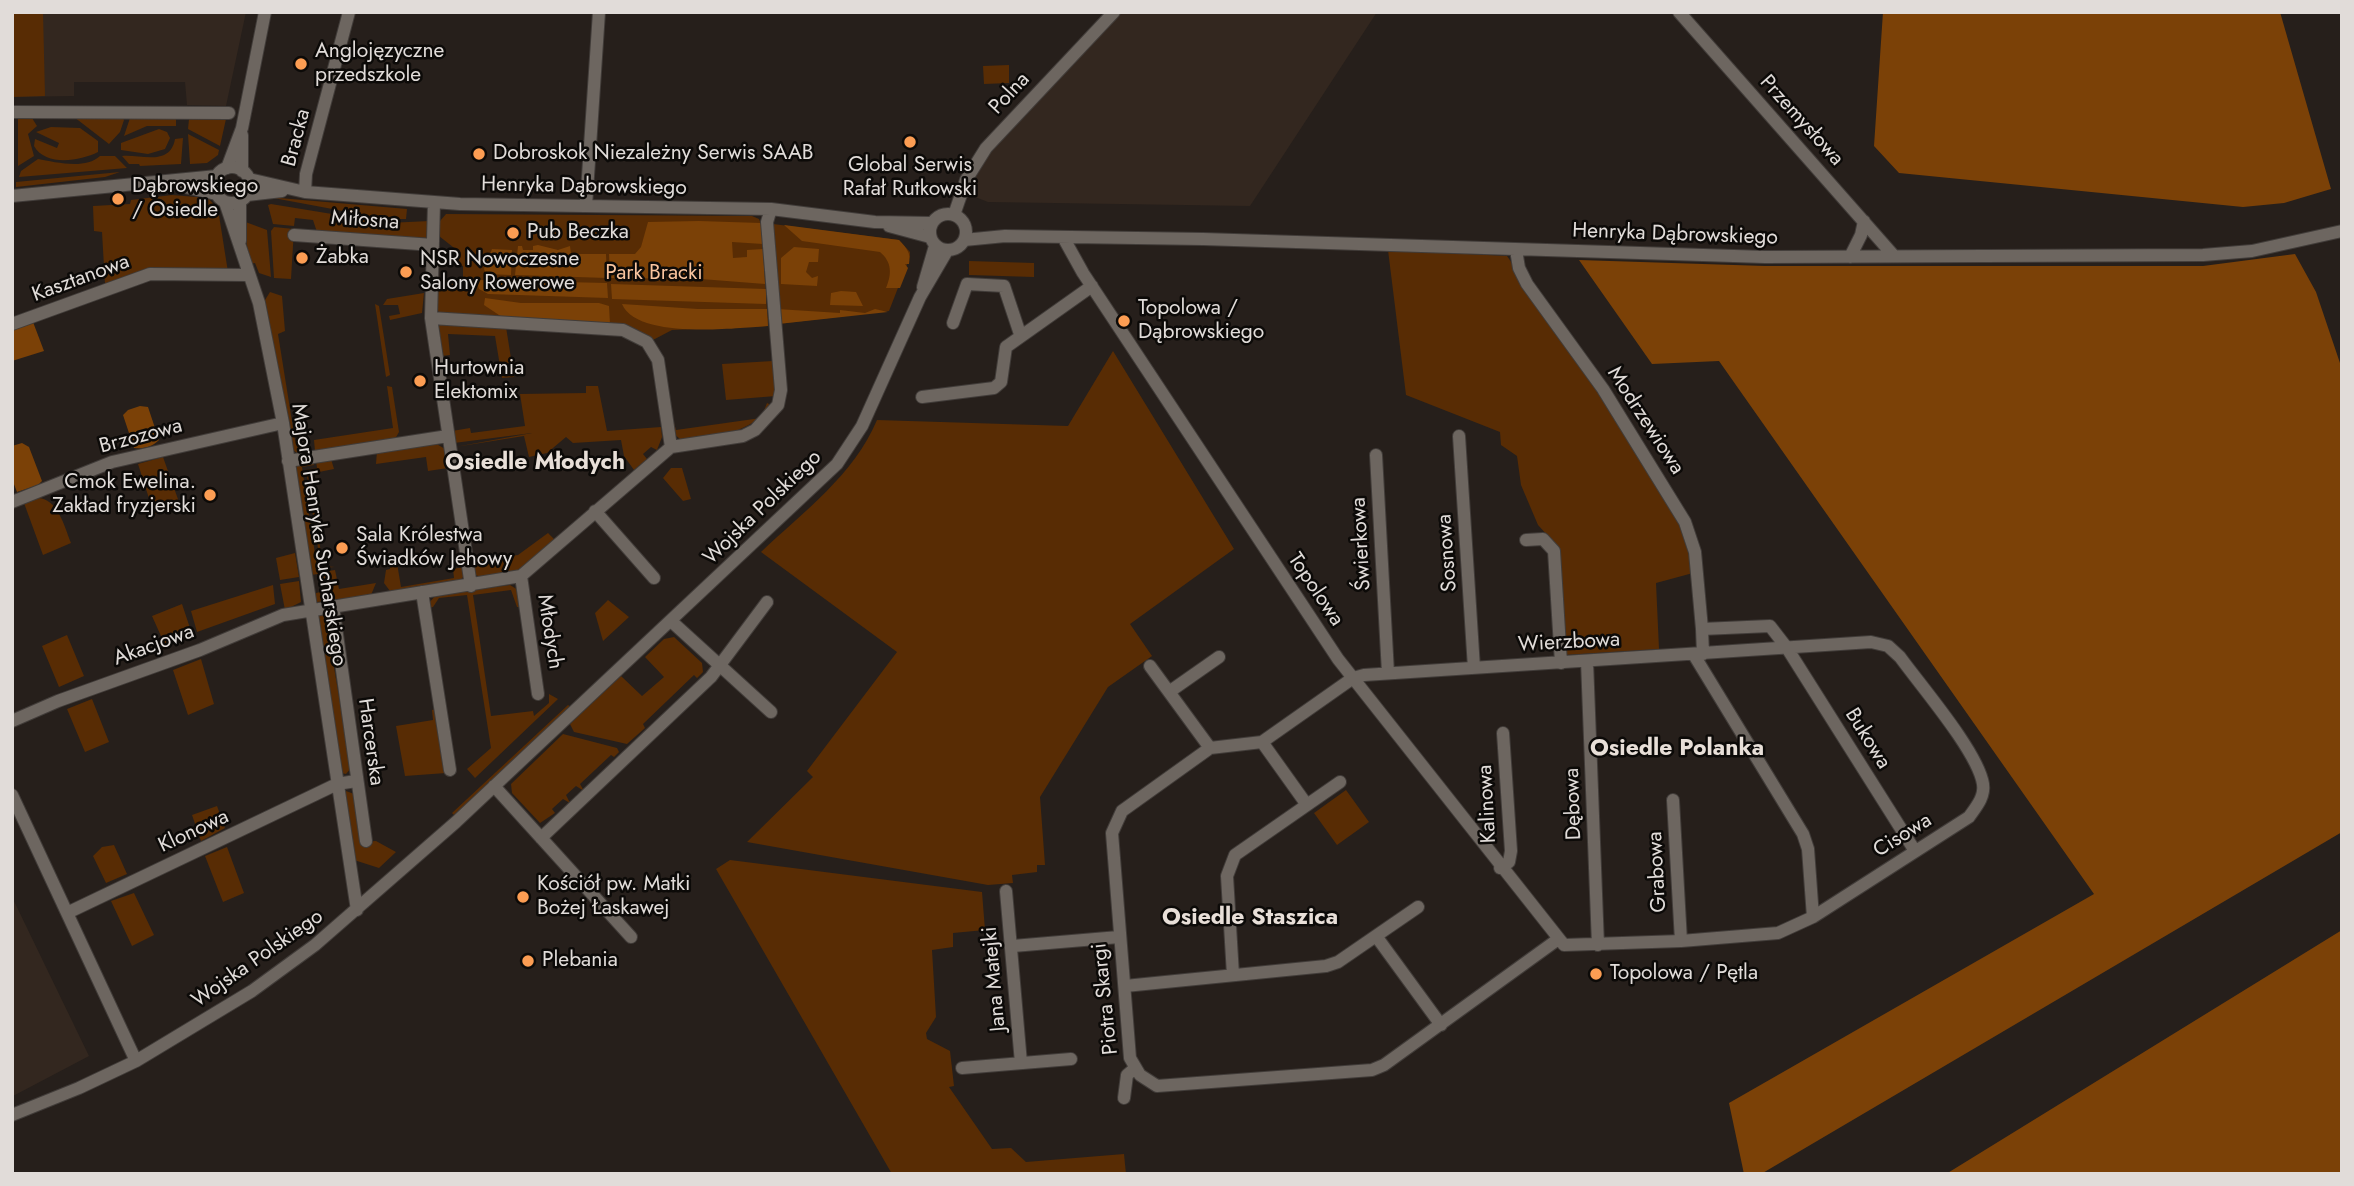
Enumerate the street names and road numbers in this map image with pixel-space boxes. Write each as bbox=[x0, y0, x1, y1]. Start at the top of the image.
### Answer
street label: Polna bbox=[984, 68, 1036, 120]
street label: Przemysłowa bbox=[1754, 70, 1848, 172]
street label: Bracka bbox=[277, 107, 317, 169]
street label: Henryka Dąbrowskiego bbox=[481, 173, 687, 201]
street label: Miłosna bbox=[330, 206, 400, 236]
street label: Henryka Dąbrowskiego bbox=[1572, 219, 1778, 251]
street label: Kasztanowa bbox=[29, 250, 133, 308]
street label: Modrzewiowa bbox=[1601, 362, 1689, 480]
street label: Majora Henryka Sucharskiego bbox=[285, 402, 351, 668]
street label: Brzozowa bbox=[97, 414, 185, 460]
street label: Wojska Polskiego bbox=[699, 445, 827, 571]
street label: Świerkowa bbox=[1347, 497, 1377, 591]
street label: Sosnowa bbox=[1433, 513, 1463, 593]
street label: Topolowa bbox=[1281, 549, 1349, 631]
street label: Młodych bbox=[531, 593, 567, 671]
street label: Akacjowa bbox=[110, 620, 198, 672]
street label: Wierzbowa bbox=[1517, 628, 1621, 658]
street label: Harcerska bbox=[351, 697, 389, 787]
street label: Bukowa bbox=[1839, 704, 1895, 774]
street label: Kalinowa bbox=[1473, 764, 1503, 844]
street label: Dębowa bbox=[1560, 767, 1588, 841]
street label: Klonowa bbox=[155, 805, 233, 859]
street label: Cisowa bbox=[1869, 808, 1937, 864]
street label: Grabowa bbox=[1643, 831, 1673, 913]
street label: Wojska Polskiego bbox=[187, 904, 329, 1014]
street label: Jana Matejki bbox=[978, 925, 1012, 1033]
street label: Piotra Skargi bbox=[1088, 942, 1124, 1056]

